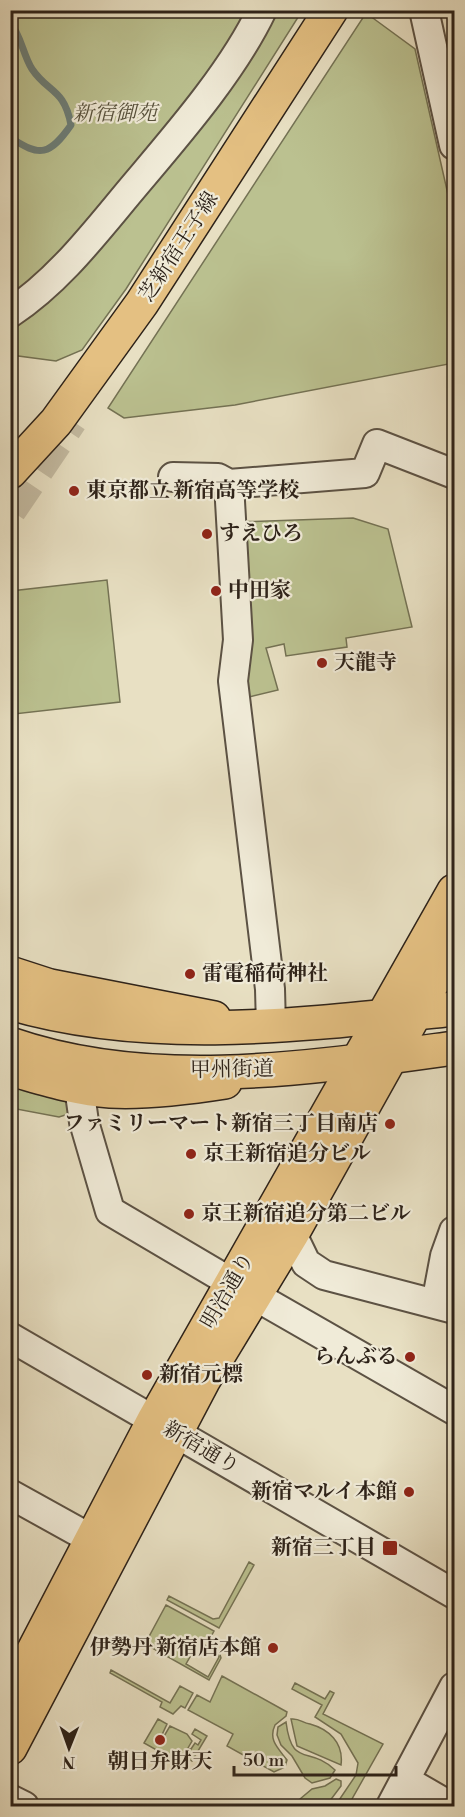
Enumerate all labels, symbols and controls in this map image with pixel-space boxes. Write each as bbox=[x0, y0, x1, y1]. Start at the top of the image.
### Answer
park label: 新宿御苑 bbox=[73, 101, 160, 127]
street label: 芝新宿王子線 bbox=[134, 187, 224, 307]
place label: 東京都立 新宿高等学校 bbox=[86, 478, 299, 504]
marker: 東京都立 新宿高等学校 bbox=[67, 484, 81, 498]
place label: すえひろ bbox=[219, 521, 303, 547]
marker: すえひろ bbox=[200, 527, 214, 541]
place label: 中田家 bbox=[228, 578, 291, 604]
marker: 中田家 bbox=[209, 584, 223, 598]
place label: 天龍寺 bbox=[334, 650, 397, 676]
marker: 天龍寺 bbox=[315, 656, 329, 670]
place label: 雷電稲荷神社 bbox=[202, 961, 328, 987]
marker: 雷電稲荷神社 bbox=[183, 967, 197, 981]
street label: 甲州街道 bbox=[190, 1056, 274, 1084]
place label: ファミリーマート新宿三丁目南店 bbox=[63, 1111, 378, 1137]
marker: ファミリーマート新宿三丁目南店 bbox=[383, 1117, 397, 1131]
place label: 京王新宿追分ビル bbox=[203, 1141, 371, 1167]
marker: 京王新宿追分ビル bbox=[184, 1147, 198, 1161]
place label: 京王新宿追分第二ビル bbox=[201, 1201, 411, 1227]
marker: 京王新宿追分第二ビル bbox=[182, 1207, 196, 1221]
street label: 明治通り bbox=[196, 1248, 260, 1334]
place label: らんぶる bbox=[314, 1344, 398, 1370]
marker: らんぶる bbox=[403, 1350, 417, 1364]
place label: 新宿元標 bbox=[159, 1362, 243, 1388]
marker: 新宿元標 bbox=[140, 1368, 154, 1382]
street label: 新宿通り bbox=[158, 1416, 244, 1480]
place label: 新宿マルイ本館 bbox=[251, 1479, 397, 1505]
marker: 新宿マルイ本館 bbox=[402, 1485, 416, 1499]
place label: 新宿三丁目 bbox=[271, 1535, 376, 1561]
marker: 新宿三丁目 bbox=[381, 1539, 399, 1557]
place label: 伊勢丹 新宿店本館 bbox=[90, 1635, 261, 1661]
marker: 伊勢丹 新宿店本館 bbox=[266, 1641, 280, 1655]
north arrow bbox=[39, 1718, 99, 1778]
marker: 朝日弁財天 bbox=[153, 1733, 167, 1747]
scale bar bbox=[234, 1739, 396, 1777]
place label: 朝日弁財天 bbox=[108, 1749, 213, 1775]
text: 50 m bbox=[243, 1749, 285, 1772]
text: N bbox=[62, 1752, 75, 1772]

